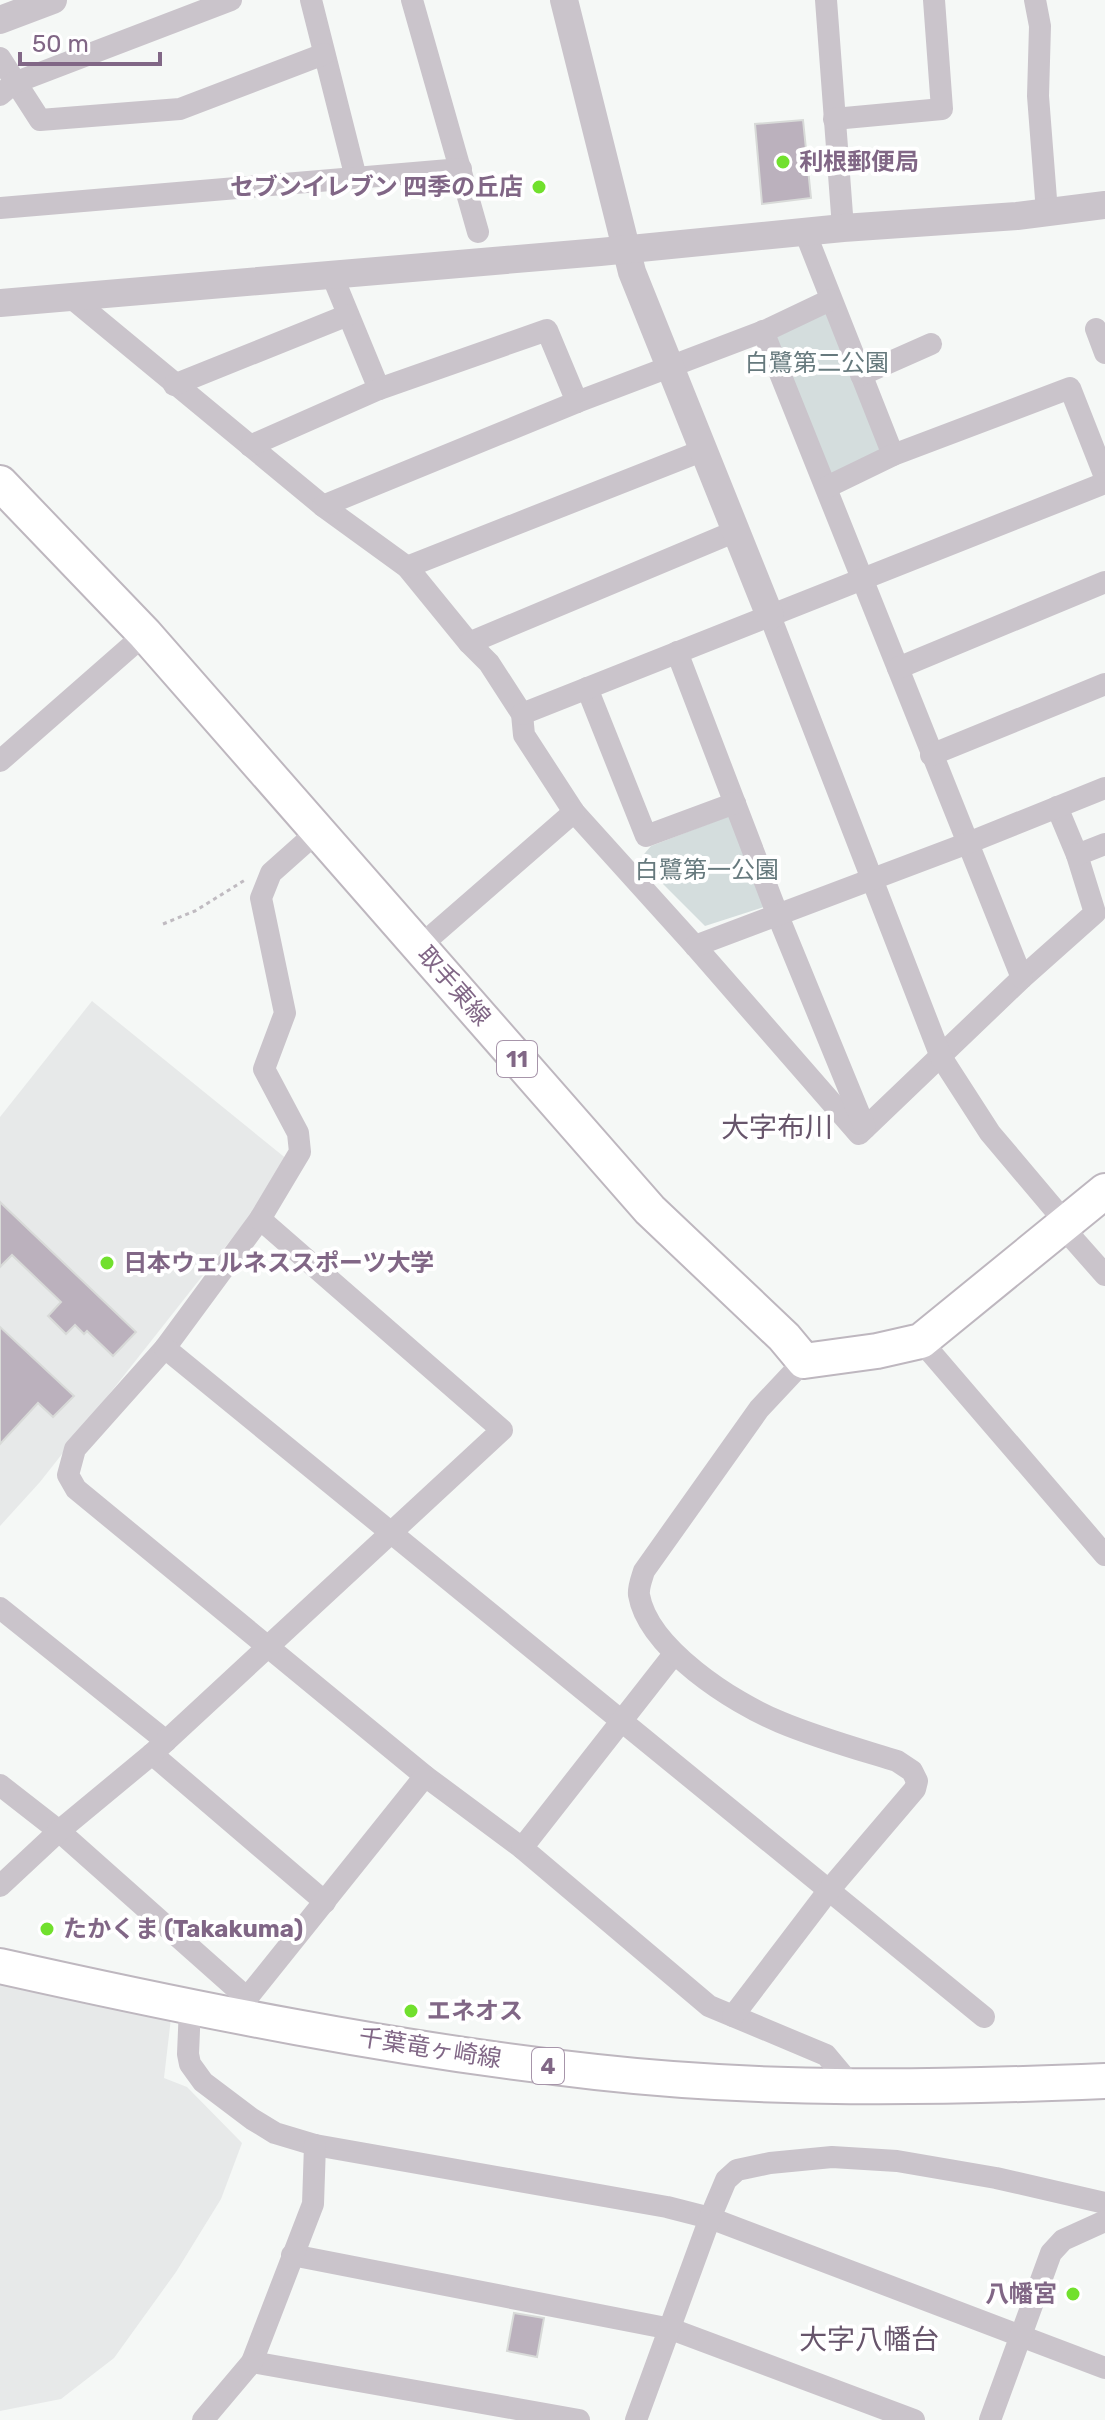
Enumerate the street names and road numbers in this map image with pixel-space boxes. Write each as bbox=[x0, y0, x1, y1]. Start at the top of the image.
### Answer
street label: 取手東線 bbox=[412, 941, 496, 1031]
road number: 11 bbox=[497, 1041, 537, 1077]
street label: 千葉竜ヶ崎線 bbox=[357, 2023, 503, 2073]
road number: 4 bbox=[532, 2048, 564, 2084]

